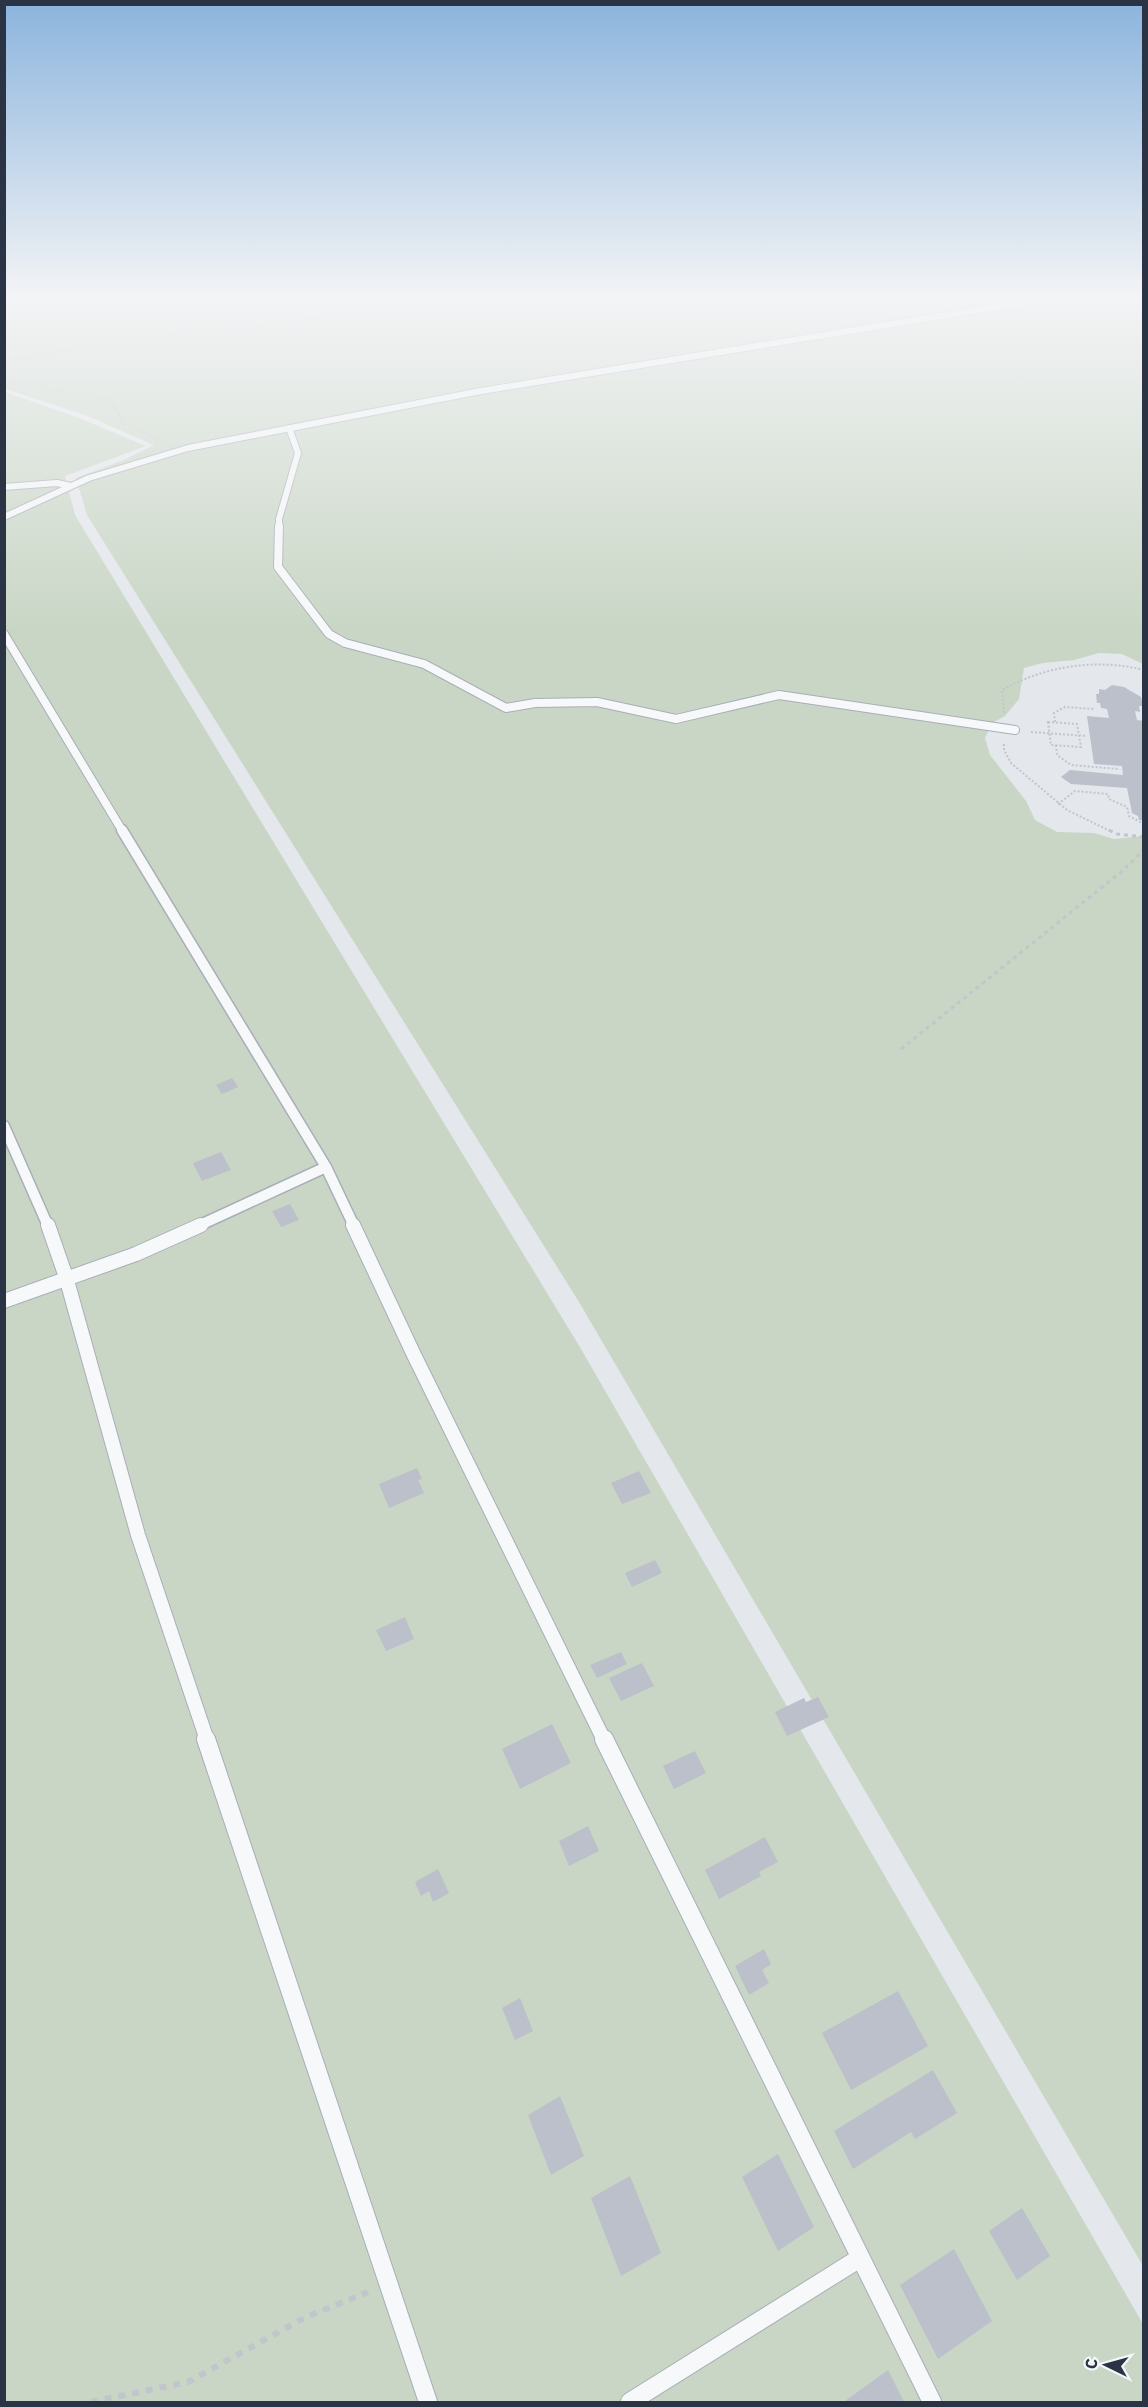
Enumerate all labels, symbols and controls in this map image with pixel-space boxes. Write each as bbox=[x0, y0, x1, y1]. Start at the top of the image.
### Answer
north arrow bbox=[1076, 2335, 1136, 2395]
text: С bbox=[1081, 2358, 1101, 2370]

